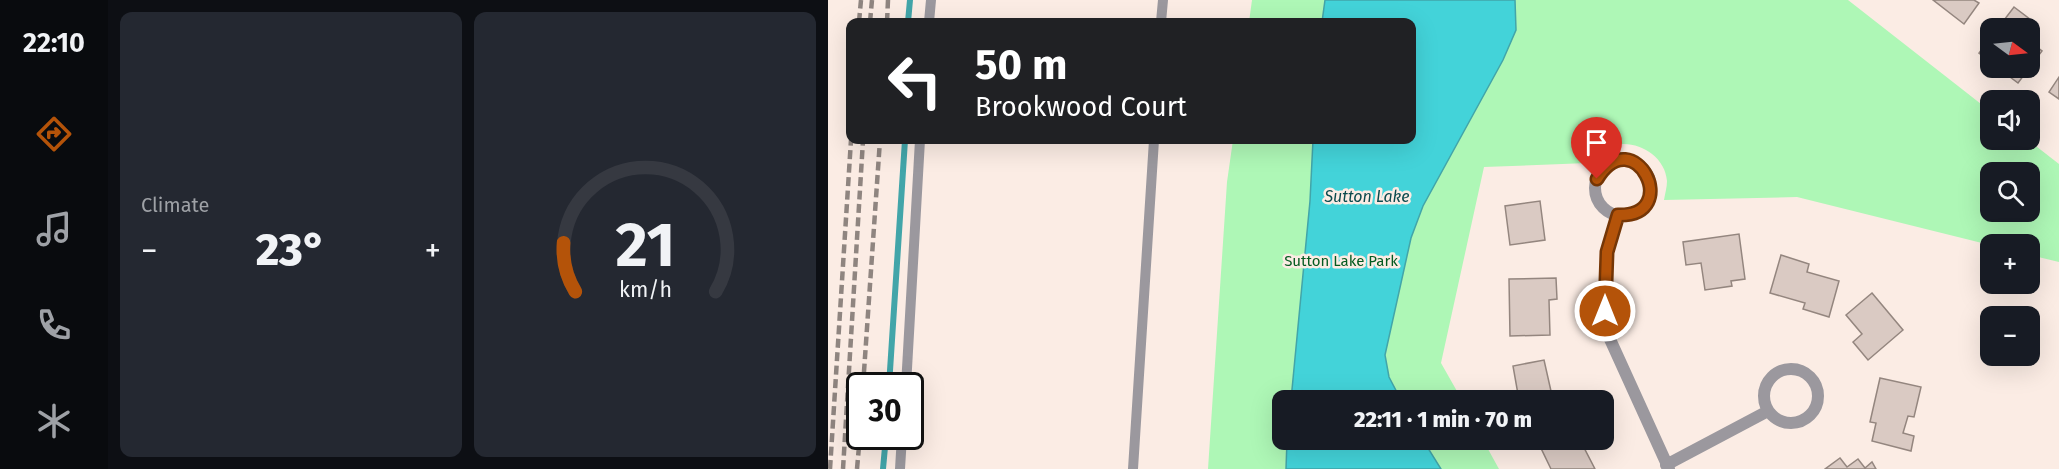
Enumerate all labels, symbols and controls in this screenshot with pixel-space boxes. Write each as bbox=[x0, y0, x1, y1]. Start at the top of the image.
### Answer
north arrow bbox=[1980, 18, 2040, 78]
map controls bbox=[1980, 18, 2040, 366]
text: 22:10 bbox=[23, 27, 85, 59]
text: 50 m bbox=[975, 40, 1068, 90]
icon: left bbox=[876, 42, 954, 120]
button: sound bbox=[1980, 90, 2040, 150]
text: Brookwood Court bbox=[975, 91, 1187, 123]
icon: directions bbox=[33, 113, 75, 155]
pin bbox=[1571, 117, 1622, 179]
icon: arrive bbox=[1580, 126, 1613, 159]
button: search bbox=[1980, 162, 2040, 222]
water label: Sutton Lake bbox=[1323, 187, 1410, 206]
text: Climate bbox=[141, 193, 209, 217]
icon: music bbox=[33, 208, 75, 250]
text: 21 bbox=[615, 208, 675, 283]
text: 23° bbox=[256, 223, 326, 277]
text: − bbox=[141, 231, 158, 271]
text: + bbox=[425, 231, 441, 271]
button: + bbox=[1980, 234, 2040, 294]
park label: Sutton Lake Park bbox=[1284, 252, 1398, 270]
text: km/h bbox=[618, 277, 672, 303]
position arrow bbox=[1573, 279, 1637, 343]
icon: phone bbox=[33, 304, 75, 346]
button: − bbox=[1980, 306, 2040, 366]
speed limit sign: 30 bbox=[846, 372, 924, 450]
icon: climate bbox=[33, 400, 75, 442]
text: 22:11 · 1 min · 70 m bbox=[1354, 406, 1532, 433]

